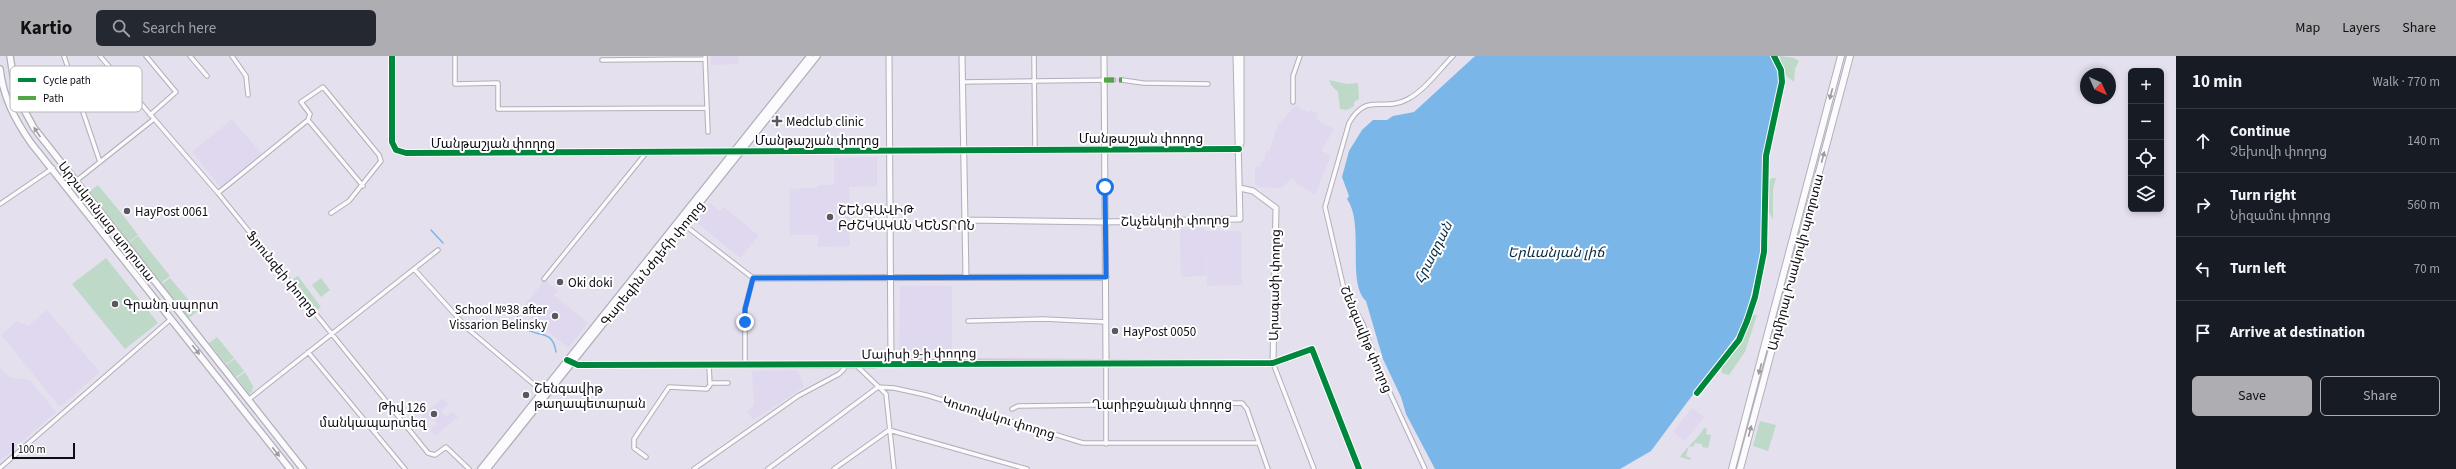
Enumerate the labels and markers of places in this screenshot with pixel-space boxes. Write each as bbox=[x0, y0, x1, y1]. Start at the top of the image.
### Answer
place label: Medclub clinic bbox=[786, 113, 864, 131]
marker: Medclub clinic bbox=[771, 115, 783, 127]
place label: ՇԵՆԳԱՎԻԹ ԲԺՇԿԱԿԱՆ ԿԵՆՏՐՈՆ bbox=[838, 202, 975, 235]
place label: HayPost 0061 bbox=[135, 203, 208, 221]
marker: HayPost 0061 bbox=[122, 206, 132, 216]
marker: ՇԵՆԳԱՎԻԹ ԲԺՇԿԱԿԱՆ ԿԵՆՏՐՈՆ bbox=[825, 212, 835, 222]
place label: Oki doki bbox=[568, 274, 613, 292]
marker: Oki doki bbox=[555, 277, 565, 287]
place label: Գրանդ սպորտ bbox=[123, 296, 219, 314]
marker: Գրանդ սպորտ bbox=[110, 299, 120, 309]
place label: School №38 after Vissarion Belinsky bbox=[450, 301, 547, 334]
marker: School №38 after Vissarion Belinsky bbox=[550, 311, 560, 321]
place label: HayPost 0050 bbox=[1123, 323, 1196, 341]
marker: HayPost 0050 bbox=[1110, 326, 1120, 336]
place label: Շենգավիթ թաղապետարան bbox=[534, 380, 646, 413]
marker: Շենգավիթ թաղապետարան bbox=[521, 390, 531, 400]
place label: Թիվ 126 մանկապարտեզ bbox=[319, 399, 427, 432]
marker: Թիվ 126 մանկապարտեզ bbox=[429, 409, 439, 419]

